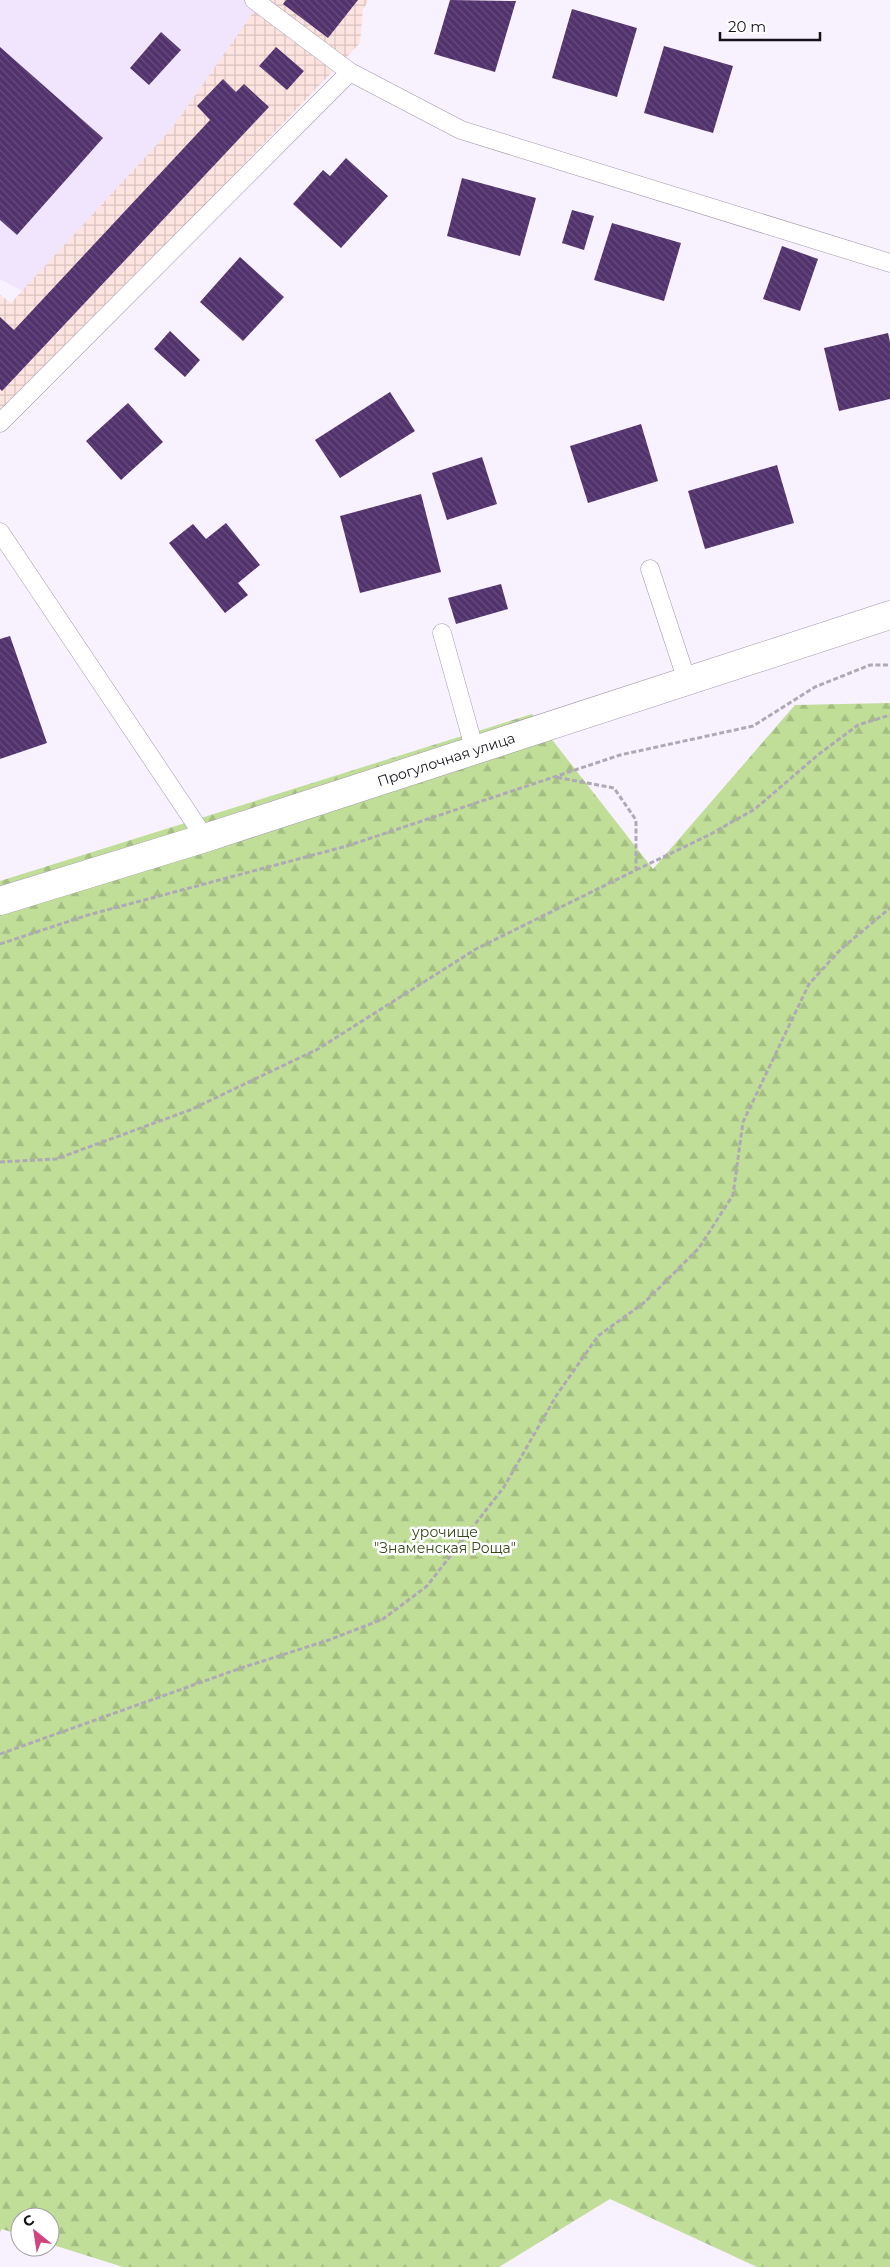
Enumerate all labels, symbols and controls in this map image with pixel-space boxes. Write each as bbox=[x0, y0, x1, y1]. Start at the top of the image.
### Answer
scale bar bbox=[720, 10, 820, 42]
text: 20 m bbox=[728, 17, 766, 36]
street label: Прогулочная улица bbox=[375, 729, 517, 790]
park label: урочище "Знаменская Роща" bbox=[374, 1523, 516, 1557]
north arrow bbox=[10, 2207, 60, 2257]
text: С bbox=[20, 2210, 37, 2231]

